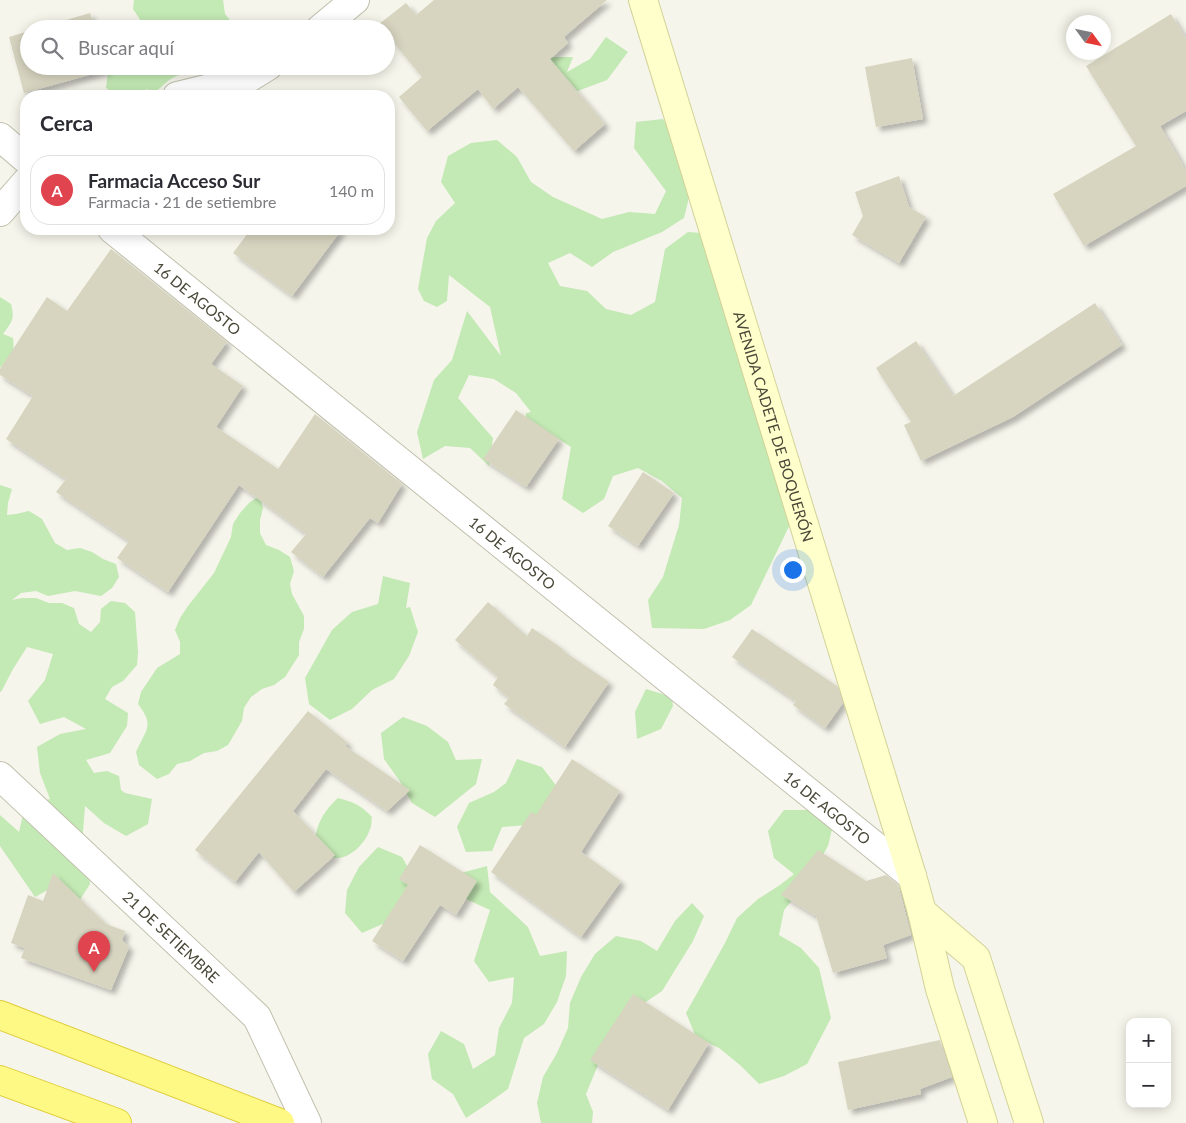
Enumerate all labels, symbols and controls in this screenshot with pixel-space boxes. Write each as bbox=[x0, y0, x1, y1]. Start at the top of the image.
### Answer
north arrow bbox=[1066, 15, 1111, 60]
search box bbox=[20, 20, 395, 75]
icon: search bbox=[38, 34, 66, 62]
text: Buscar aquí bbox=[78, 36, 174, 59]
text: Cerca bbox=[40, 110, 93, 135]
text: Farmacia Acceso Sur bbox=[88, 169, 260, 192]
text: A bbox=[51, 181, 63, 200]
text: 140 m bbox=[329, 181, 374, 200]
text: Farmacia · 21 de setiembre bbox=[88, 192, 276, 211]
street label: 16 DE AGOSTO bbox=[151, 258, 244, 339]
street label: AVENIDA CADETE DE BOQUERÓN bbox=[730, 309, 818, 544]
street label: 16 DE AGOSTO bbox=[466, 512, 559, 593]
your location bbox=[780, 557, 806, 583]
street label: 16 DE AGOSTO bbox=[780, 767, 874, 848]
street label: 21 DE SETIEMBRE bbox=[120, 887, 223, 986]
pin: A bbox=[78, 931, 110, 972]
map controls bbox=[1126, 1018, 1171, 1108]
button: + bbox=[1126, 1018, 1171, 1063]
button: − bbox=[1126, 1063, 1171, 1108]

